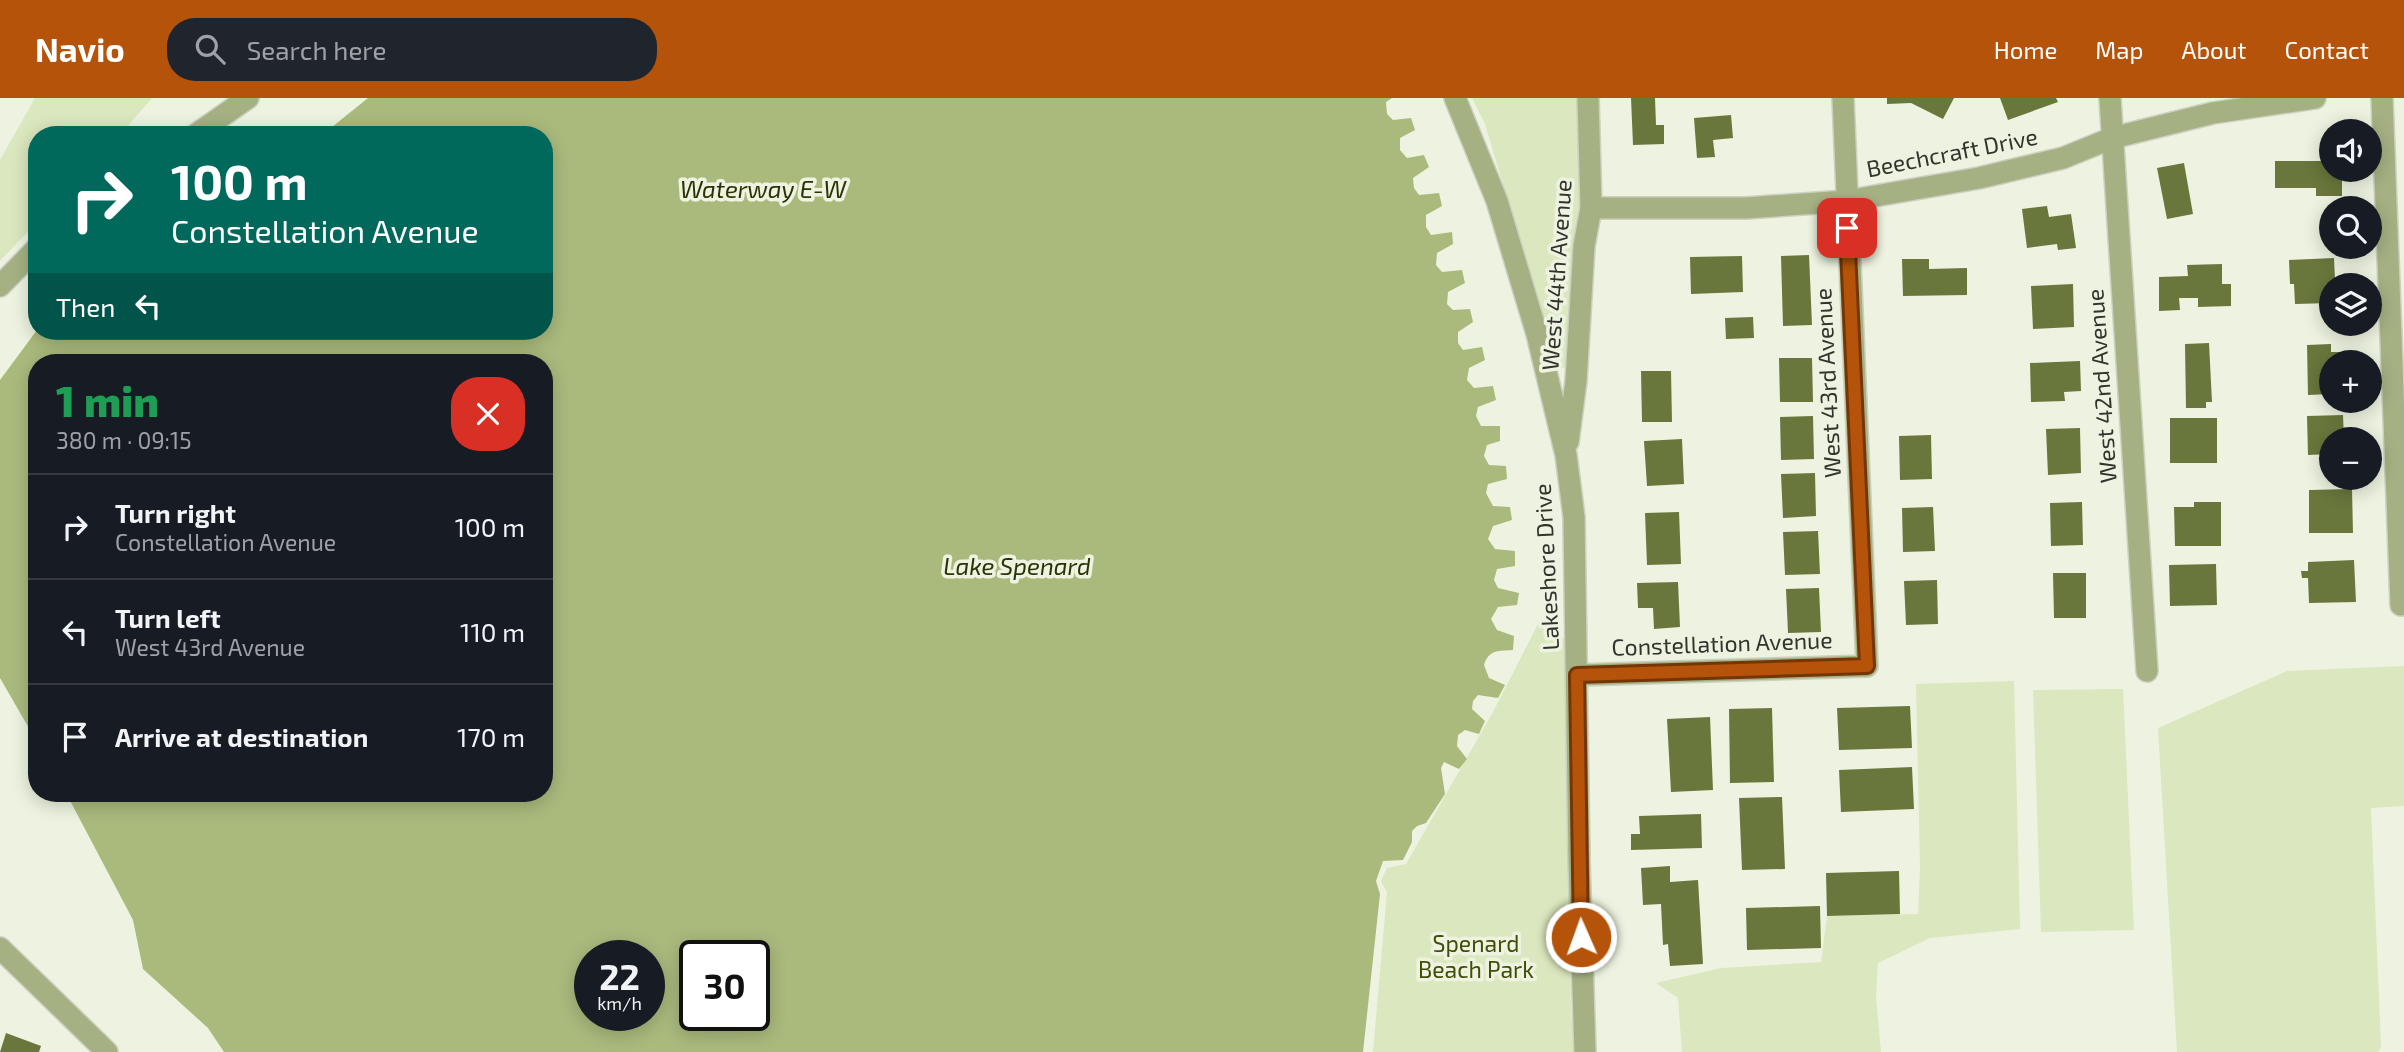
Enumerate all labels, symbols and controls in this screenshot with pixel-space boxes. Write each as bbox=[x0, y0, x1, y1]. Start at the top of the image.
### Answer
search box bbox=[167, 18, 657, 81]
text: Navio bbox=[35, 29, 125, 69]
icon: search bbox=[191, 30, 229, 68]
text: Search here bbox=[247, 34, 386, 65]
text: Home bbox=[1994, 35, 2057, 64]
text: Map bbox=[2095, 35, 2143, 64]
text: About bbox=[2181, 35, 2247, 64]
text: Contact bbox=[2285, 35, 2369, 64]
map controls bbox=[2319, 119, 2382, 490]
button: sound bbox=[2319, 119, 2382, 182]
street label: Beechcraft Drive bbox=[1864, 122, 2040, 182]
text: 100 m bbox=[171, 151, 308, 210]
icon: right bbox=[56, 154, 147, 245]
water label: Waterway E-W bbox=[680, 174, 847, 203]
street label: West 44th Avenue bbox=[1535, 178, 1577, 371]
button: search bbox=[2319, 196, 2382, 259]
pin bbox=[1817, 198, 1877, 258]
icon: arrive bbox=[1828, 209, 1866, 247]
text: Constellation Avenue bbox=[171, 211, 479, 249]
button: layers bbox=[2319, 273, 2382, 336]
icon: left bbox=[129, 287, 167, 325]
street label: West 43rd Avenue bbox=[1808, 287, 1846, 479]
street label: West 42nd Avenue bbox=[2080, 288, 2122, 484]
text: Then bbox=[56, 291, 115, 322]
button: + bbox=[2319, 350, 2382, 413]
text: 1 min bbox=[56, 375, 159, 425]
button: close bbox=[451, 377, 525, 451]
text: 380 m · 09:15 bbox=[56, 426, 192, 454]
button: − bbox=[2319, 427, 2382, 490]
street label: Lakeshore Drive bbox=[1528, 483, 1564, 651]
text: Turn right bbox=[115, 497, 236, 528]
icon: right bbox=[56, 508, 94, 546]
text: 100 m bbox=[455, 511, 525, 542]
text: Constellation Avenue bbox=[115, 528, 336, 556]
water label: Lake Spenard bbox=[943, 551, 1091, 580]
text: Turn left bbox=[115, 602, 221, 633]
icon: left bbox=[56, 613, 94, 651]
text: 110 m bbox=[460, 616, 525, 647]
street label: Constellation Avenue bbox=[1611, 625, 1833, 661]
text: West 43rd Avenue bbox=[115, 633, 305, 661]
icon: arrive bbox=[56, 718, 94, 756]
text: Arrive at destination bbox=[115, 721, 368, 752]
text: 170 m bbox=[457, 721, 525, 752]
position arrow bbox=[1544, 900, 1618, 974]
park label: Spenard Beach Park bbox=[1418, 929, 1534, 983]
speed limit sign: 30 bbox=[679, 940, 770, 1031]
text: 22 bbox=[599, 955, 640, 997]
text: km/h bbox=[597, 992, 642, 1014]

